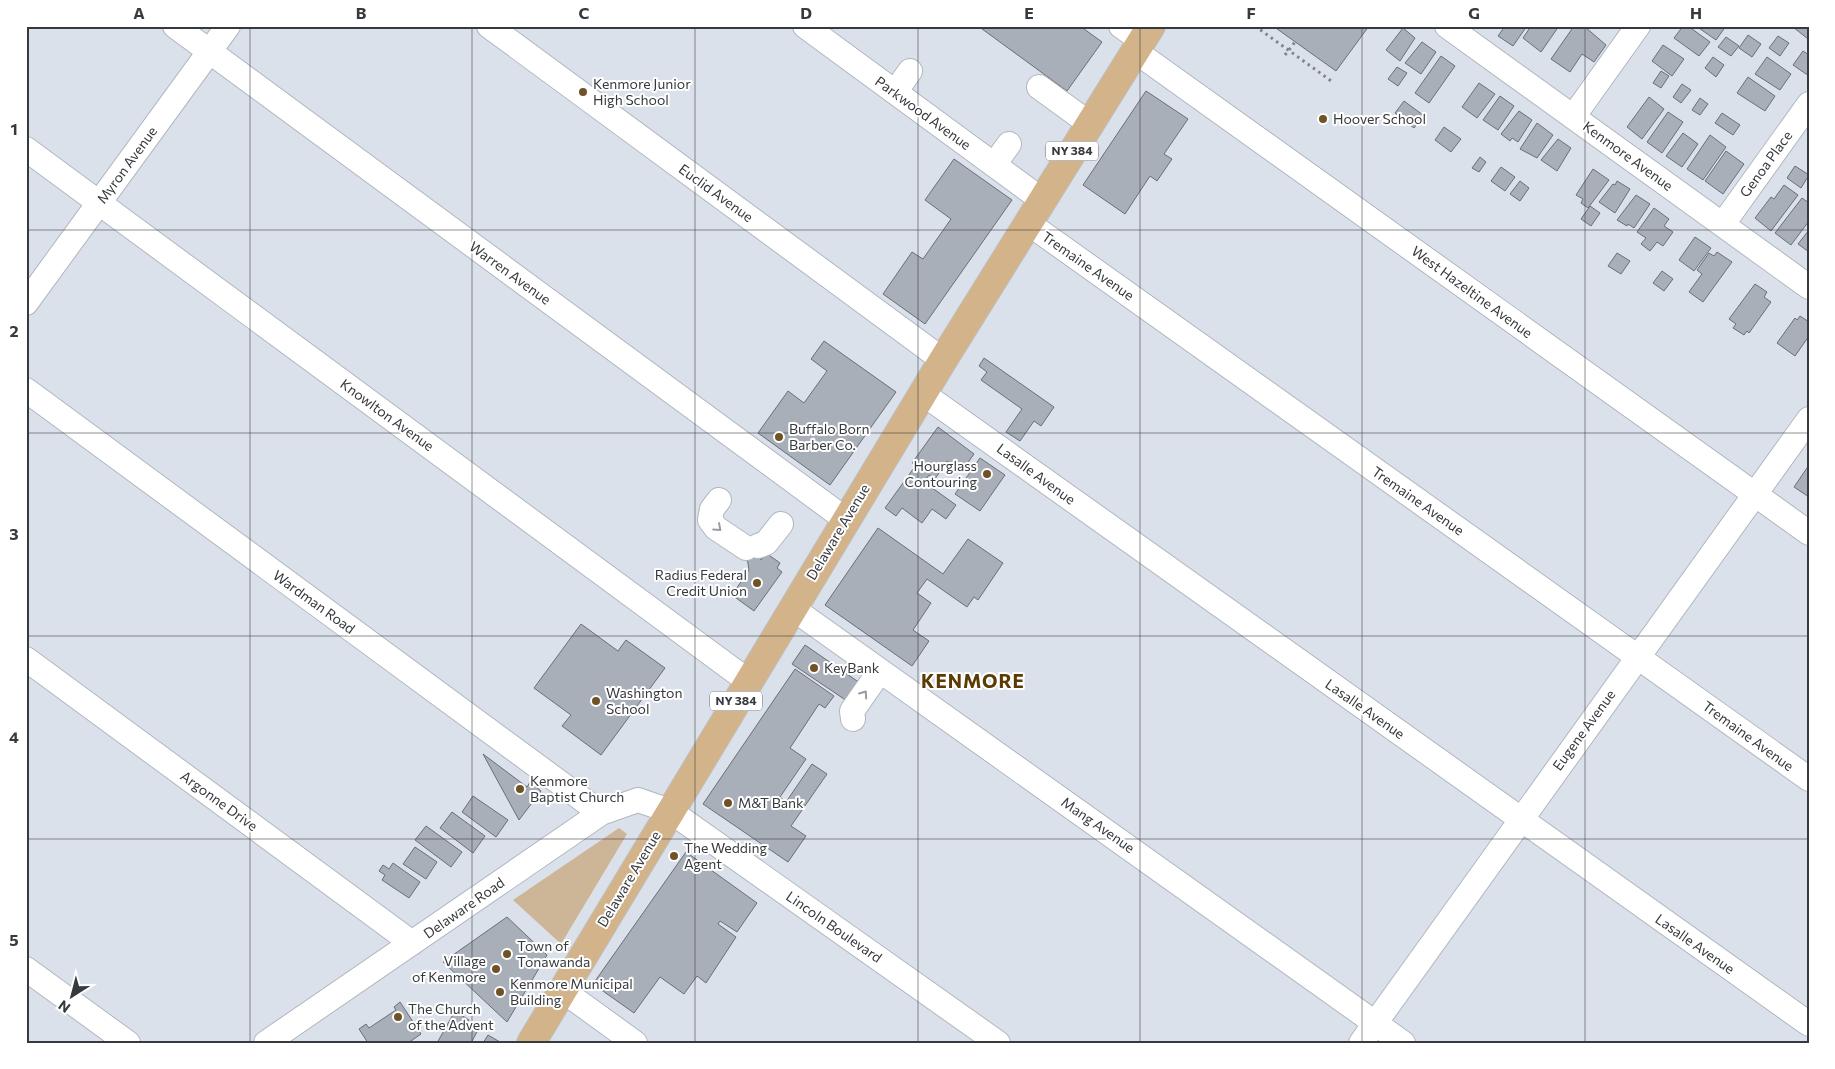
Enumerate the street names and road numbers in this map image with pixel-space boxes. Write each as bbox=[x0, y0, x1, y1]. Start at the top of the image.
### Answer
street label: Parkwood Avenue bbox=[872, 72, 975, 153]
street label: Kenmore Avenue bbox=[1580, 117, 1677, 194]
street label: Myron Avenue bbox=[93, 123, 160, 207]
street label: Genoa Place bbox=[1736, 127, 1795, 200]
road number: NY 384 bbox=[1046, 142, 1098, 160]
street label: Euclid Avenue bbox=[676, 160, 757, 225]
street label: Tremaine Avenue bbox=[1039, 228, 1138, 304]
street label: Warren Avenue bbox=[466, 237, 554, 308]
street label: West Hazeltine Avenue bbox=[1409, 242, 1536, 341]
street label: Knowlton Avenue bbox=[337, 375, 437, 454]
street label: Lasalle Avenue bbox=[994, 439, 1079, 508]
street label: Tremaine Avenue bbox=[1369, 463, 1468, 539]
street label: Delaware Avenue bbox=[802, 481, 873, 583]
street label: Wardman Road bbox=[270, 566, 359, 637]
street label: Lasalle Avenue bbox=[1322, 675, 1408, 742]
street label: Eugene Avenue bbox=[1549, 686, 1619, 773]
road number: NY 384 bbox=[710, 691, 762, 710]
street label: Tremaine Avenue bbox=[1699, 697, 1797, 774]
street label: Argonne Drive bbox=[177, 767, 261, 834]
street label: Mang Avenue bbox=[1058, 793, 1138, 856]
street label: Delaware Avenue bbox=[593, 828, 664, 930]
street label: Delaware Road bbox=[420, 873, 507, 942]
street label: Lincoln Boulevard bbox=[783, 887, 885, 966]
street label: Lasalle Avenue bbox=[1652, 910, 1738, 977]

